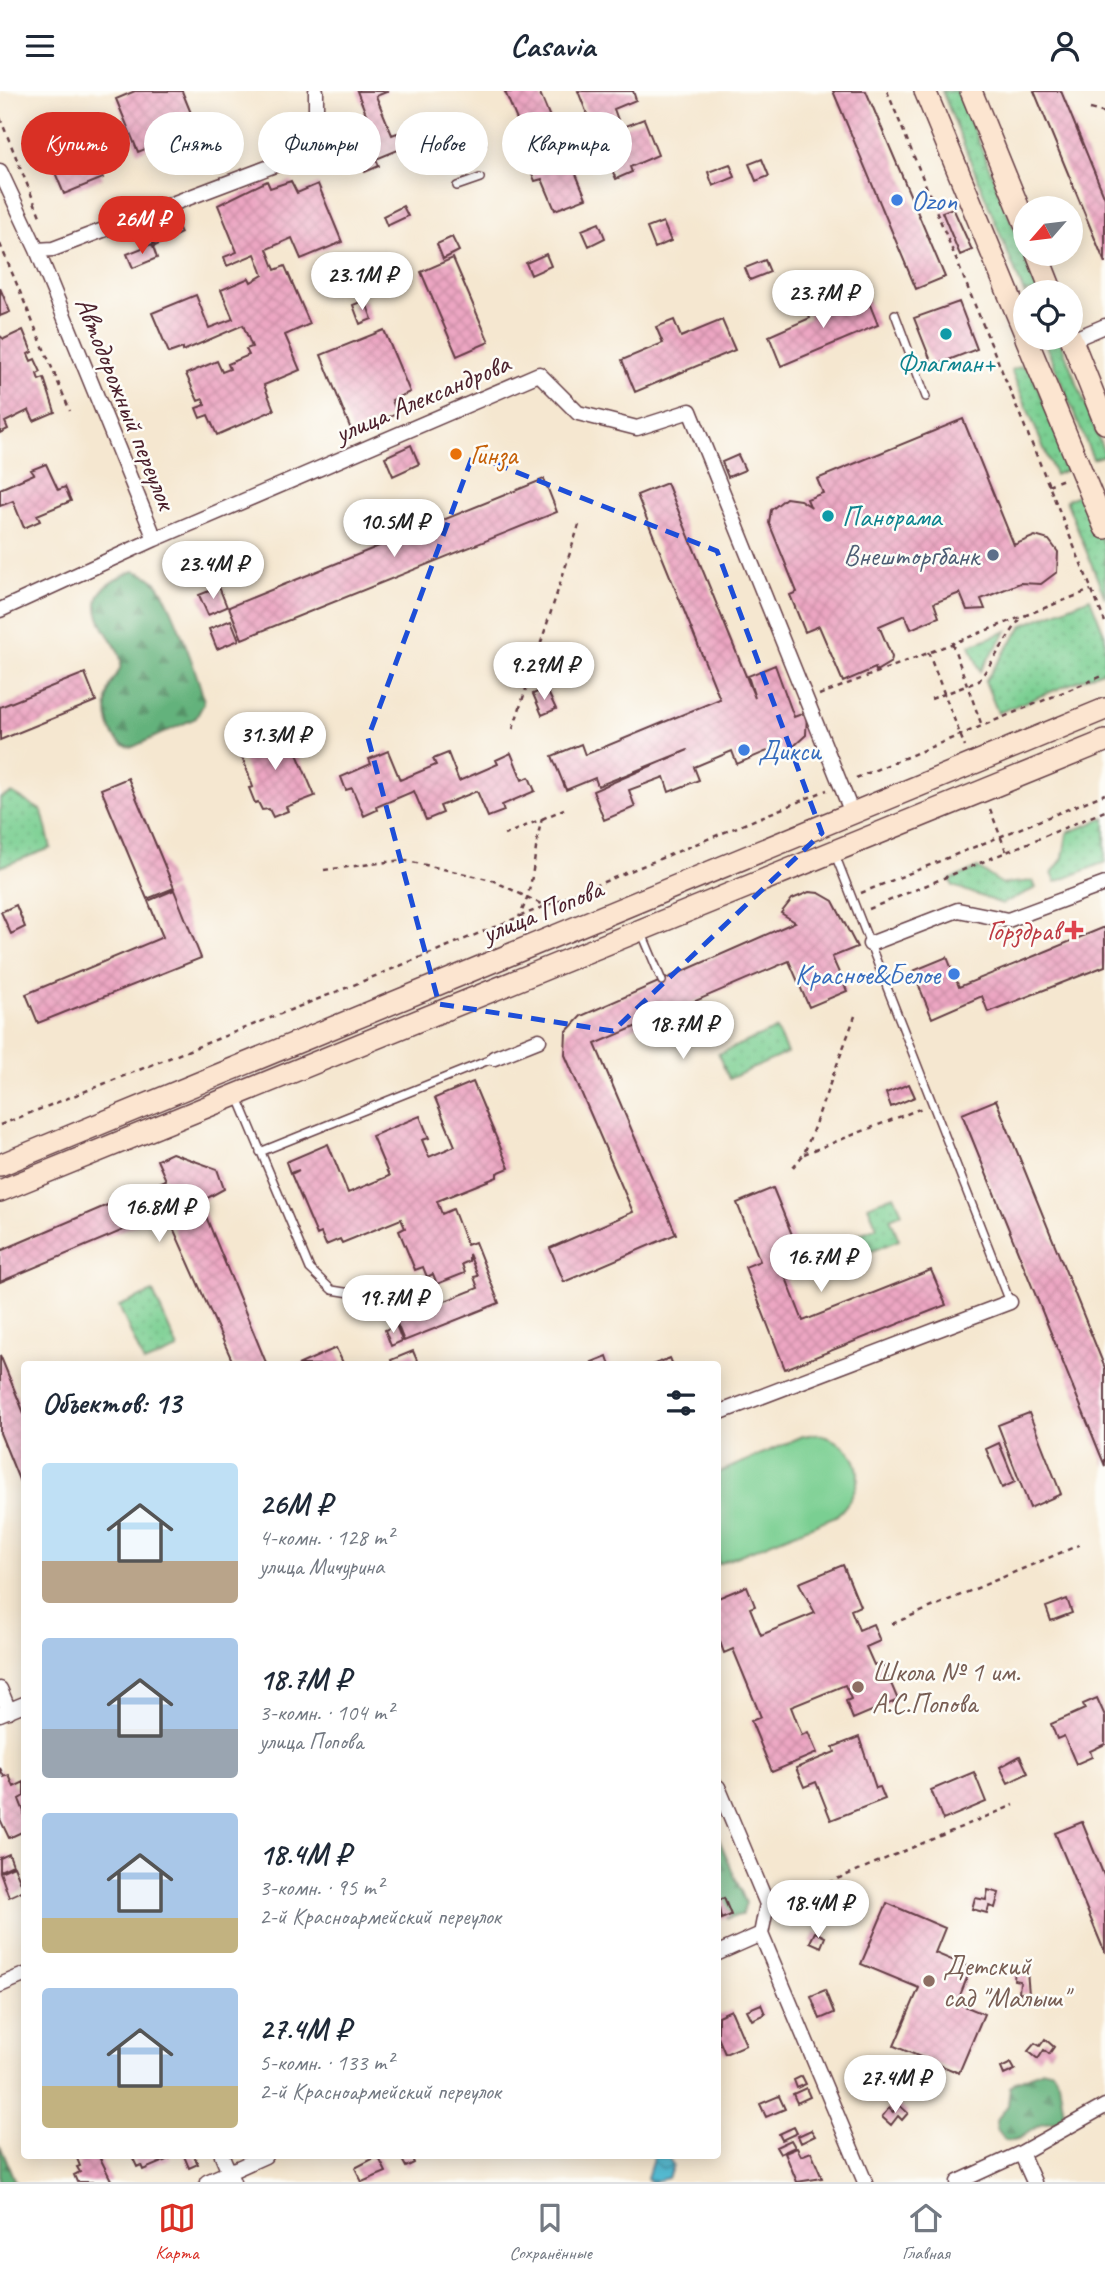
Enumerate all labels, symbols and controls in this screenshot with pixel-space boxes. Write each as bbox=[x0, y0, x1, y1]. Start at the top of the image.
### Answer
text: Casavia bbox=[510, 25, 595, 66]
icon: menu bbox=[21, 27, 59, 65]
icon: person bbox=[1046, 27, 1084, 65]
chip: Купить bbox=[21, 112, 130, 175]
chip: Снять bbox=[144, 112, 244, 175]
chip: Фильтры bbox=[258, 112, 381, 175]
chip: Новое bbox=[395, 112, 488, 175]
chip: Квартира bbox=[502, 112, 632, 175]
place label: Ozon bbox=[911, 183, 957, 218]
marker: Ozon bbox=[889, 192, 905, 208]
north arrow bbox=[1013, 196, 1083, 266]
map controls bbox=[1013, 196, 1083, 350]
pin: 26M ₽ bbox=[93, 197, 191, 256]
text: 26M ₽ bbox=[114, 204, 170, 233]
pin: 23.1M ₽ bbox=[297, 253, 427, 312]
text: 23.1M ₽ bbox=[327, 260, 397, 289]
pin: 23.7M ₽ bbox=[758, 271, 888, 330]
text: 23.7M ₽ bbox=[788, 278, 858, 307]
button: locate bbox=[1013, 280, 1083, 350]
street label: Автодорожный переулок bbox=[67, 292, 186, 517]
marker: Флагман+ bbox=[938, 326, 954, 342]
street label: улица Александрова bbox=[327, 345, 516, 451]
place label: Флагман+ bbox=[897, 345, 997, 380]
place label: Гинза bbox=[470, 437, 519, 472]
marker: Гинза bbox=[448, 446, 464, 462]
pin: 10.5M ₽ bbox=[329, 499, 459, 559]
place label: Панорама bbox=[842, 499, 943, 534]
text: 10.5M ₽ bbox=[359, 507, 429, 536]
marker: Панорама bbox=[820, 508, 836, 524]
place label: Внешторгбанк bbox=[844, 538, 982, 573]
pin: 23.4M ₽ bbox=[148, 541, 278, 601]
marker: Внешторгбанк bbox=[985, 547, 1001, 563]
text: 23.4M ₽ bbox=[178, 549, 248, 578]
pin: 9.29M ₽ bbox=[479, 643, 609, 702]
text: 9.29M ₽ bbox=[509, 650, 579, 679]
pin: 31.3M ₽ bbox=[210, 713, 340, 772]
text: 31.3M ₽ bbox=[240, 720, 310, 749]
place label: Дикси bbox=[758, 733, 822, 768]
marker: Дикси bbox=[736, 742, 752, 758]
street label: улица Попова bbox=[475, 870, 610, 952]
place label: Горздрав bbox=[987, 913, 1065, 948]
marker: Горздрав bbox=[1066, 922, 1082, 938]
place label: Красное&Белое bbox=[795, 957, 942, 992]
marker: Красное&Белое bbox=[946, 966, 962, 982]
pin: 18.7M ₽ bbox=[618, 1002, 748, 1061]
text: 18.7M ₽ bbox=[648, 1009, 718, 1038]
pin: 16.8M ₽ bbox=[94, 1185, 224, 1244]
text: 16.8M ₽ bbox=[124, 1192, 194, 1221]
pin: 16.7M ₽ bbox=[756, 1235, 886, 1294]
text: 16.7M ₽ bbox=[786, 1242, 856, 1271]
pin: 19.7M ₽ bbox=[328, 1275, 458, 1335]
text: 19.7M ₽ bbox=[358, 1283, 428, 1312]
text: Объектов: 13 bbox=[42, 1384, 181, 1422]
icon: filters bbox=[662, 1384, 700, 1422]
text: 26M ₽ bbox=[259, 1485, 331, 1523]
icon: home bbox=[98, 1491, 182, 1575]
text: 4-комн. · 128 m² bbox=[259, 1523, 393, 1552]
text: улица Мичурина bbox=[259, 1552, 384, 1581]
place label: Школа № 1 им. А.С.Попова bbox=[872, 1654, 1021, 1721]
text: 18.7M ₽ bbox=[259, 1660, 350, 1698]
icon: home bbox=[98, 1666, 182, 1750]
marker: Школа № 1 им. А.С.Попова bbox=[850, 1679, 866, 1695]
text: 3-комн. · 104 m² bbox=[259, 1698, 393, 1727]
text: улица Попова bbox=[259, 1727, 363, 1756]
text: 18.4M ₽ bbox=[259, 1835, 350, 1873]
icon: home bbox=[98, 1841, 182, 1925]
text: 3-комн. · 95 m² bbox=[259, 1873, 383, 1902]
pin: 18.4M ₽ bbox=[753, 1881, 883, 1940]
text: 18.4M ₽ bbox=[783, 1888, 853, 1917]
text: 2-й Красноармейский переулок bbox=[259, 1902, 501, 1931]
place label: Детский сад "Малыш" bbox=[943, 1948, 1074, 2015]
marker: Детский сад "Малыш" bbox=[921, 1973, 937, 1989]
text: 27.4M ₽ bbox=[259, 2010, 350, 2048]
icon: home bbox=[98, 2016, 182, 2100]
text: 5-комн. · 133 m² bbox=[259, 2048, 393, 2077]
pin: 27.4M ₽ bbox=[830, 2056, 960, 2115]
text: 27.4M ₽ bbox=[860, 2063, 930, 2092]
text: 2-й Красноармейский переулок bbox=[259, 2077, 501, 2106]
tab: Карта bbox=[155, 2199, 199, 2265]
tab: Сохранённые bbox=[509, 2199, 592, 2265]
tab: Главная bbox=[902, 2199, 950, 2265]

